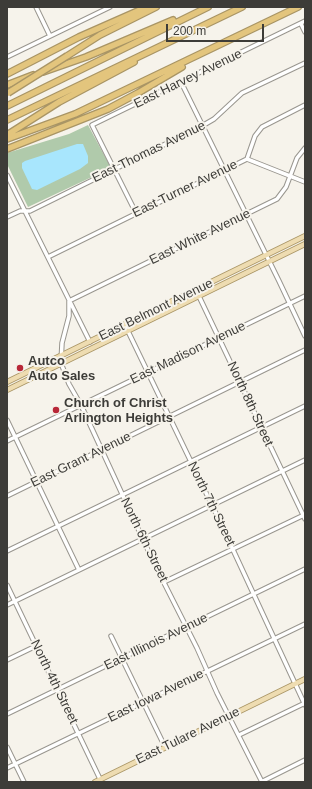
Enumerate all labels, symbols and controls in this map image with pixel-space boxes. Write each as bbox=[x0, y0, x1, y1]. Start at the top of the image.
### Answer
scale bar bbox=[168, 16, 266, 42]
text: 200 m bbox=[173, 24, 206, 38]
street label: East Harvey Avenue bbox=[131, 46, 245, 112]
street label: East Thomas Avenue bbox=[90, 118, 208, 186]
street label: East Turner Avenue bbox=[130, 157, 240, 221]
street label: East White Avenue bbox=[147, 206, 253, 268]
street label: East Belmont Avenue bbox=[97, 276, 215, 344]
street label: East Madison Avenue bbox=[128, 318, 248, 388]
place label: Autco Auto Sales bbox=[28, 353, 95, 384]
street label: North 8th Street bbox=[224, 359, 276, 449]
marker: Autco Auto Sales bbox=[15, 363, 25, 373]
place label: Church of Christ Arlington Heights bbox=[64, 395, 173, 426]
marker: Church of Christ Arlington Heights bbox=[51, 405, 61, 415]
street label: East Grant Avenue bbox=[28, 429, 134, 491]
street label: North 7th Street bbox=[184, 459, 238, 549]
street label: North 6th Street bbox=[117, 495, 171, 585]
street label: East Illinois Avenue bbox=[102, 610, 210, 674]
street label: North 4th Street bbox=[27, 637, 81, 727]
street label: East Iowa Avenue bbox=[106, 666, 206, 726]
street label: East Tulare Avenue bbox=[134, 704, 242, 768]

